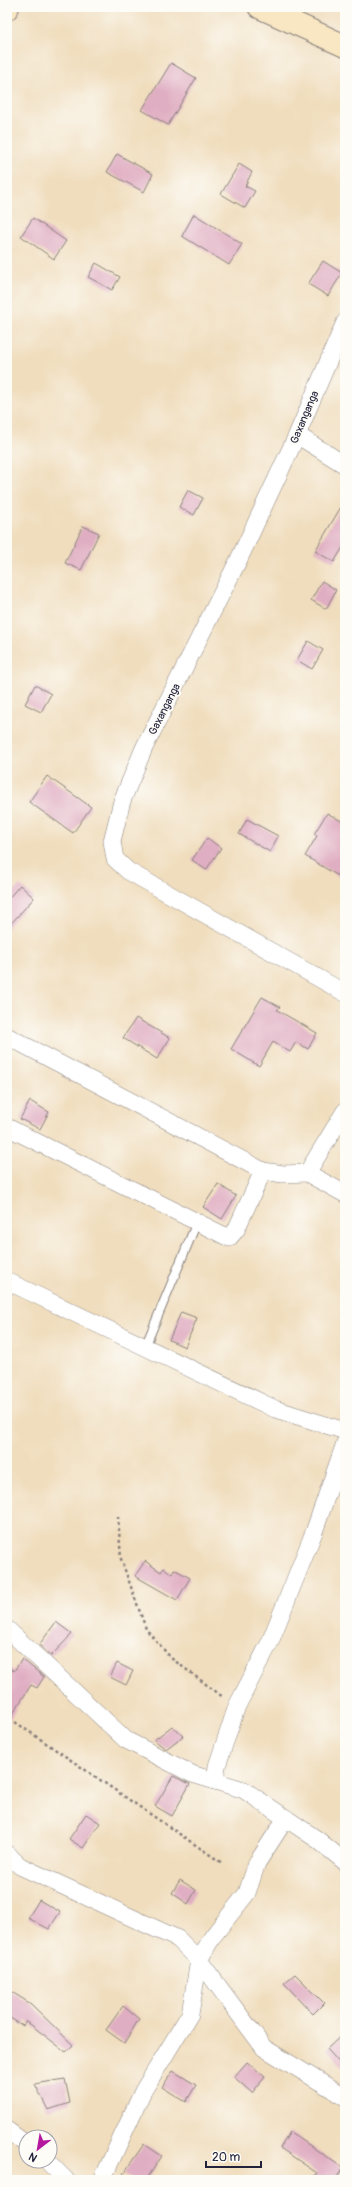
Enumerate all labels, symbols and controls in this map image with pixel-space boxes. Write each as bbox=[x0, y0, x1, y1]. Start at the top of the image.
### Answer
street label: Gaxanganga bbox=[288, 389, 321, 446]
street label: Gaxanganga bbox=[146, 681, 183, 737]
north arrow bbox=[18, 2129, 58, 2169]
scale bar bbox=[206, 2143, 261, 2169]
text: N bbox=[26, 2149, 40, 2165]
text: 20 m bbox=[212, 2150, 241, 2165]

